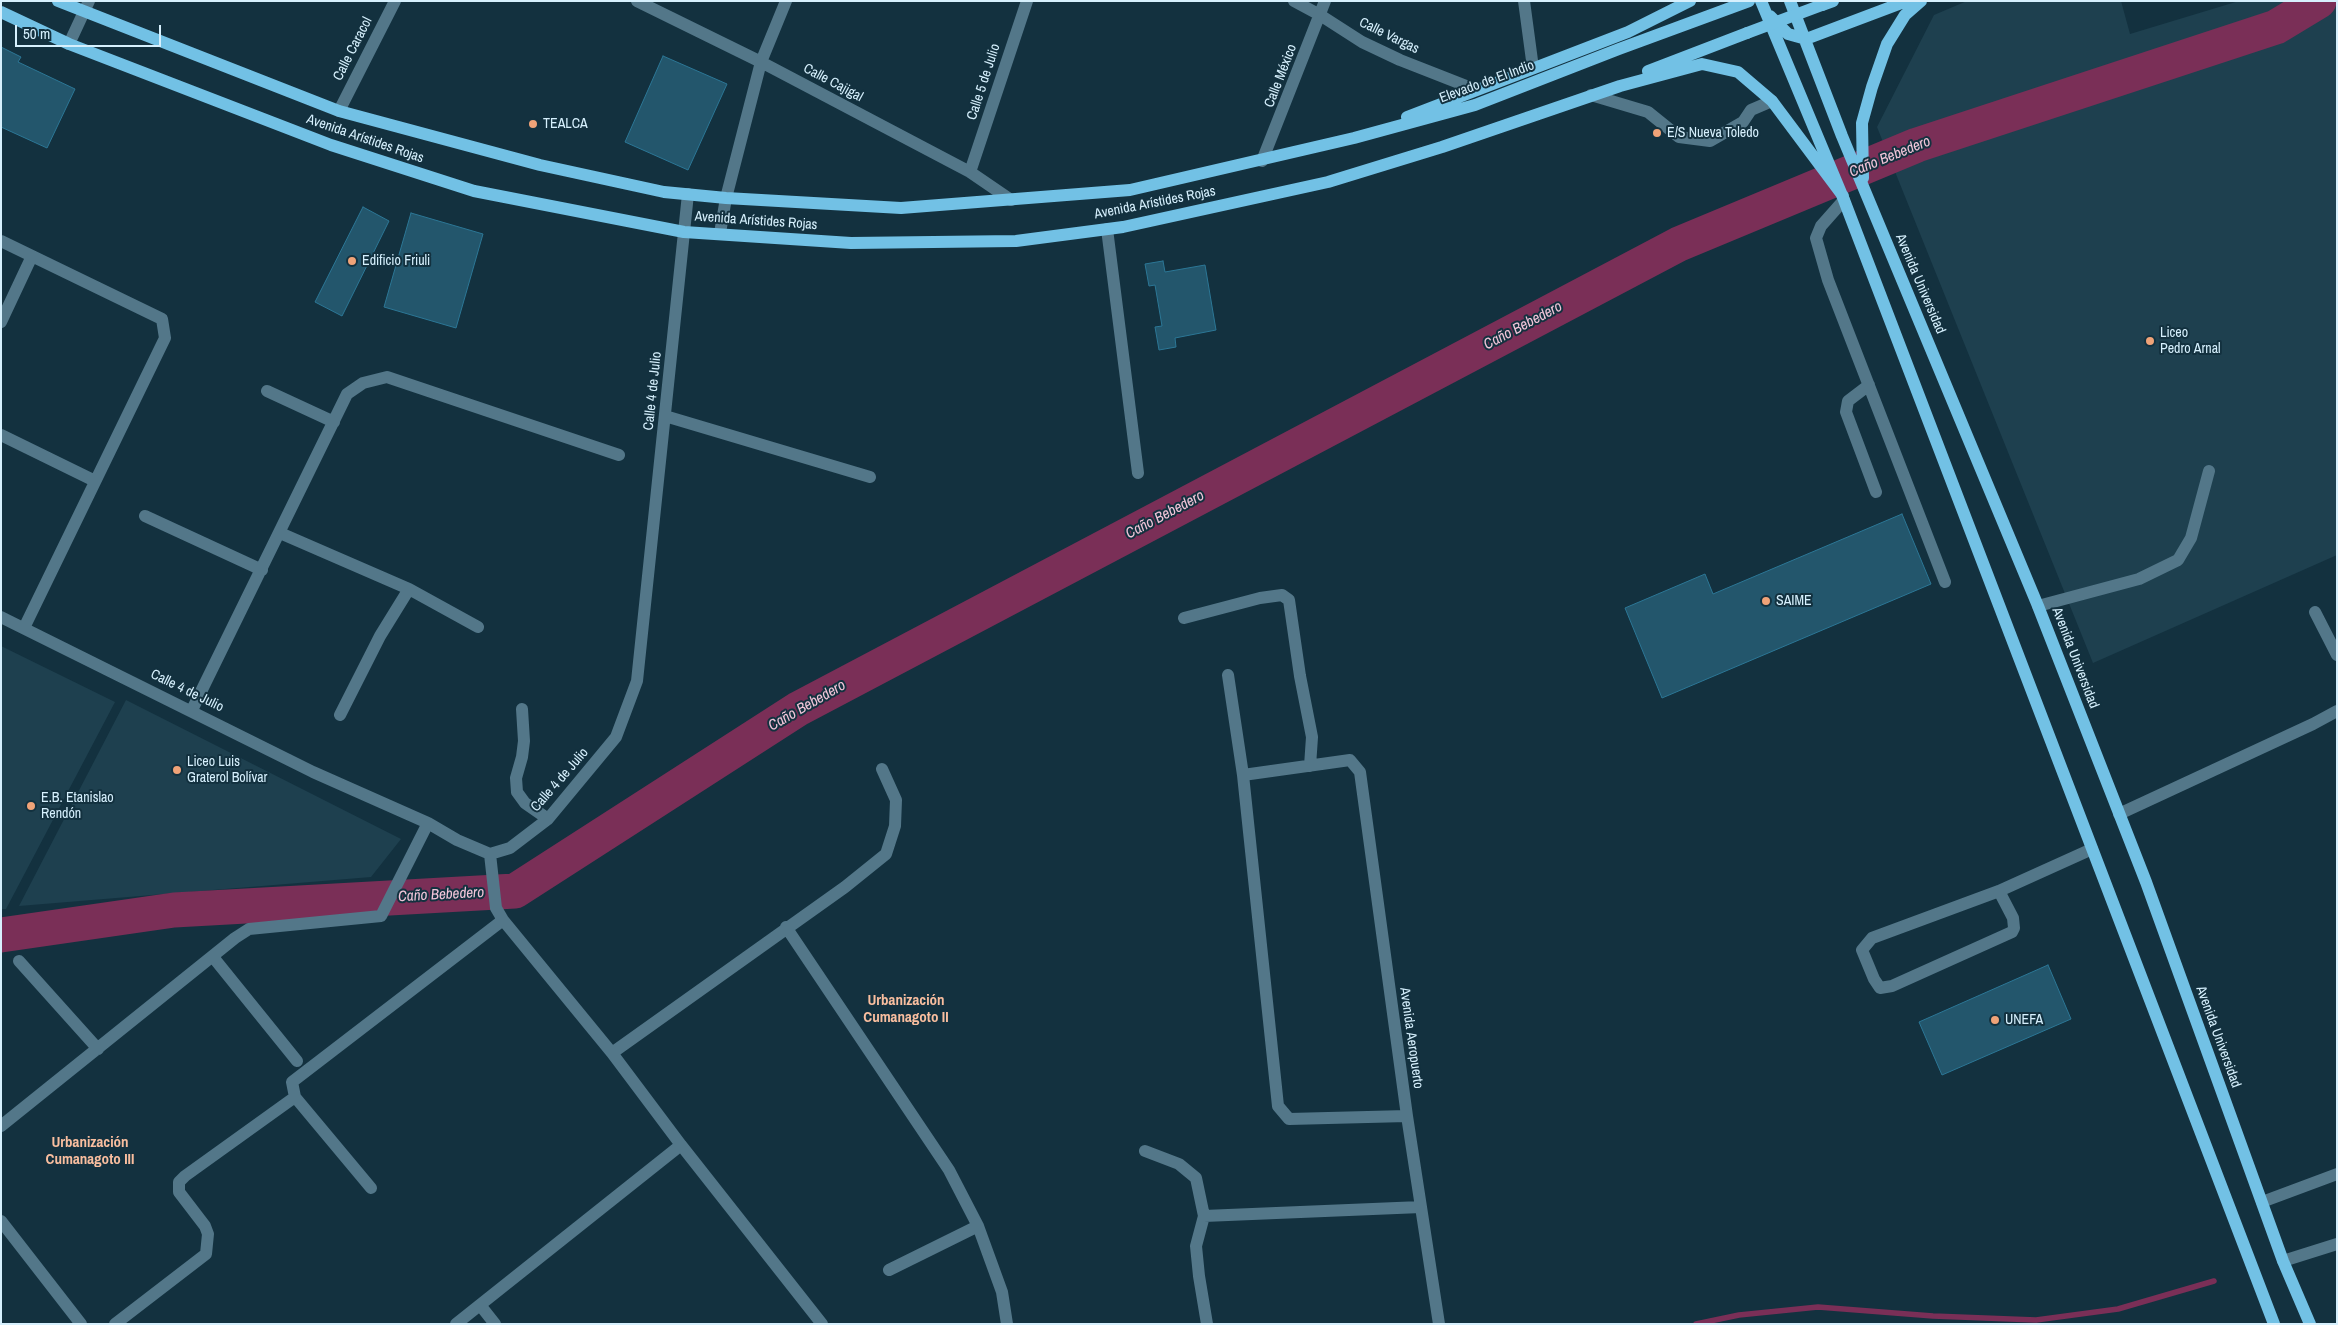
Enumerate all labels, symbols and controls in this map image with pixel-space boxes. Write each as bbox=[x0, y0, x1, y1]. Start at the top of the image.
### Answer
street label: Calle Caracol bbox=[330, 14, 376, 84]
street label: Calle Vargas bbox=[1356, 14, 1422, 58]
scale bar bbox=[18, 15, 164, 47]
text: 50 m bbox=[23, 23, 50, 44]
street label: Calle 5 de Julio bbox=[964, 42, 1004, 122]
street label: Calle México bbox=[1261, 42, 1301, 110]
street label: Elevado de El Indio bbox=[1437, 57, 1537, 107]
street label: Calle Cajigal bbox=[800, 60, 866, 106]
street label: Avenida Arístides Rojas bbox=[304, 111, 426, 167]
place label: TEALCA bbox=[543, 116, 588, 132]
marker: TEALCA bbox=[527, 118, 539, 130]
place label: E/S Nueva Toledo bbox=[1667, 125, 1759, 141]
marker: E/S Nueva Toledo bbox=[1651, 127, 1663, 139]
water label: Caño Bebedero bbox=[1847, 133, 1933, 181]
street label: Avenida Arístides Rojas bbox=[1093, 183, 1217, 223]
street label: Avenida Arístides Rojas bbox=[694, 208, 818, 234]
street label: Avenida Universidad bbox=[1891, 231, 1949, 337]
place label: Edificio Friuli bbox=[362, 253, 430, 269]
marker: Edificio Friuli bbox=[346, 255, 358, 267]
water label: Caño Bebedero bbox=[1481, 298, 1565, 354]
place label: Liceo Pedro Arnal bbox=[2160, 325, 2221, 358]
marker: Liceo Pedro Arnal bbox=[2144, 335, 2156, 347]
street label: Calle 4 de Julio bbox=[641, 351, 665, 431]
water label: Caño Bebedero bbox=[1123, 487, 1207, 543]
place label: SAIME bbox=[1776, 593, 1812, 609]
marker: SAIME bbox=[1760, 595, 1772, 607]
street label: Avenida Universidad bbox=[2048, 605, 2102, 711]
street label: Calle 4 de Julio bbox=[148, 666, 226, 716]
water label: Caño Bebedero bbox=[765, 677, 849, 735]
street label: Calle 4 de Julio bbox=[528, 745, 592, 815]
place label: Liceo Luis Graterol Bolívar bbox=[187, 754, 267, 786]
marker: Liceo Luis Graterol Bolívar bbox=[171, 764, 183, 776]
place label: E.B. Etanislao Rendón bbox=[41, 790, 114, 822]
marker: E.B. Etanislao Rendón bbox=[25, 800, 37, 812]
water label: Caño Bebedero bbox=[398, 884, 484, 906]
street label: Avenida Universidad bbox=[2192, 984, 2244, 1090]
street label: Avenida Aeropuerto bbox=[1396, 986, 1426, 1090]
district label: Urbanización Cumanagoto II bbox=[863, 992, 949, 1027]
place label: UNEFA bbox=[2005, 1012, 2043, 1028]
marker: UNEFA bbox=[1989, 1014, 2001, 1026]
district label: Urbanización Cumanagoto III bbox=[46, 1134, 134, 1169]

